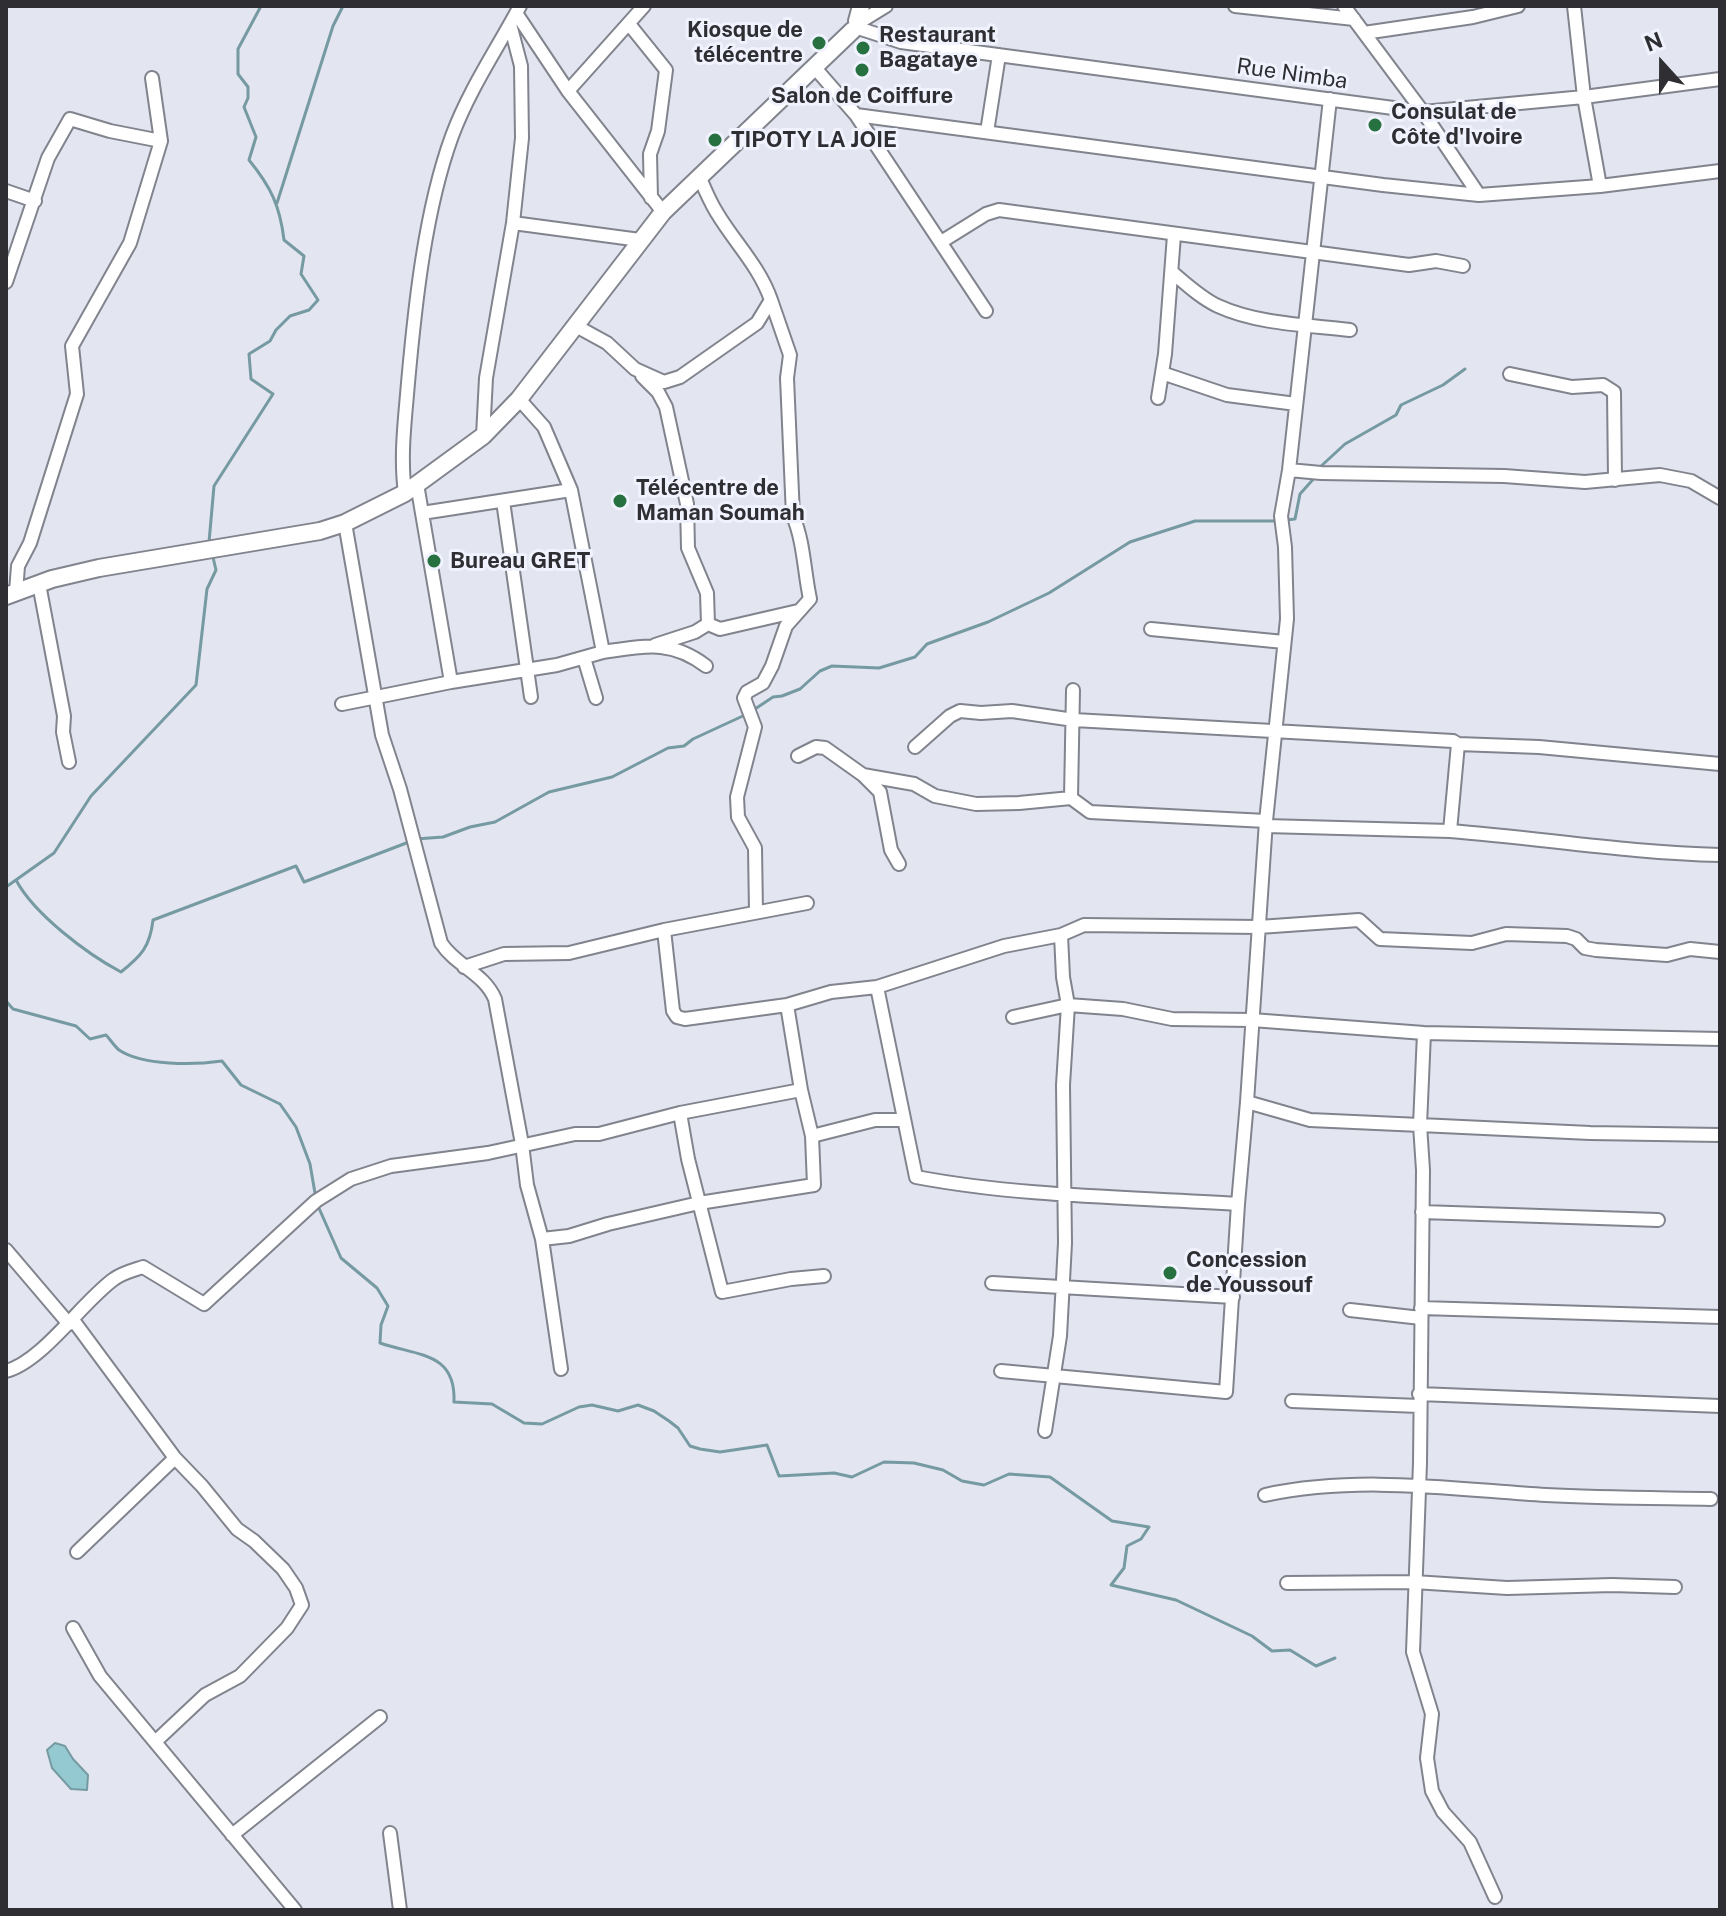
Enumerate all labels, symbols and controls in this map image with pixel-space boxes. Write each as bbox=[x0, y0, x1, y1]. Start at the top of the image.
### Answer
place label: Kiosque de télécentre bbox=[687, 17, 803, 68]
place label: Restaurant Bagataye bbox=[879, 22, 996, 74]
north arrow bbox=[1622, 24, 1702, 104]
text: N bbox=[1641, 26, 1666, 57]
marker: Kiosque de télécentre bbox=[810, 34, 828, 52]
marker: Restaurant Bagataye bbox=[854, 39, 872, 57]
street label: Rue Nimba bbox=[1235, 53, 1349, 95]
marker: Salon de Coiffure bbox=[853, 61, 871, 79]
place label: Salon de Coiffure bbox=[771, 83, 953, 109]
place label: Consulat de Côte d'Ivoire bbox=[1391, 99, 1523, 150]
marker: Consulat de Côte d'Ivoire bbox=[1366, 116, 1384, 134]
place label: TIPOTY LA JOIE bbox=[731, 127, 897, 153]
marker: TIPOTY LA JOIE bbox=[706, 131, 724, 149]
place label: Télécentre de Maman Soumah bbox=[636, 475, 805, 526]
marker: Télécentre de Maman Soumah bbox=[611, 492, 629, 510]
place label: Bureau GRET bbox=[450, 548, 590, 574]
marker: Bureau GRET bbox=[425, 552, 443, 570]
place label: Concession de Youssouf bbox=[1186, 1247, 1313, 1298]
marker: Concession de Youssouf bbox=[1161, 1264, 1179, 1282]

